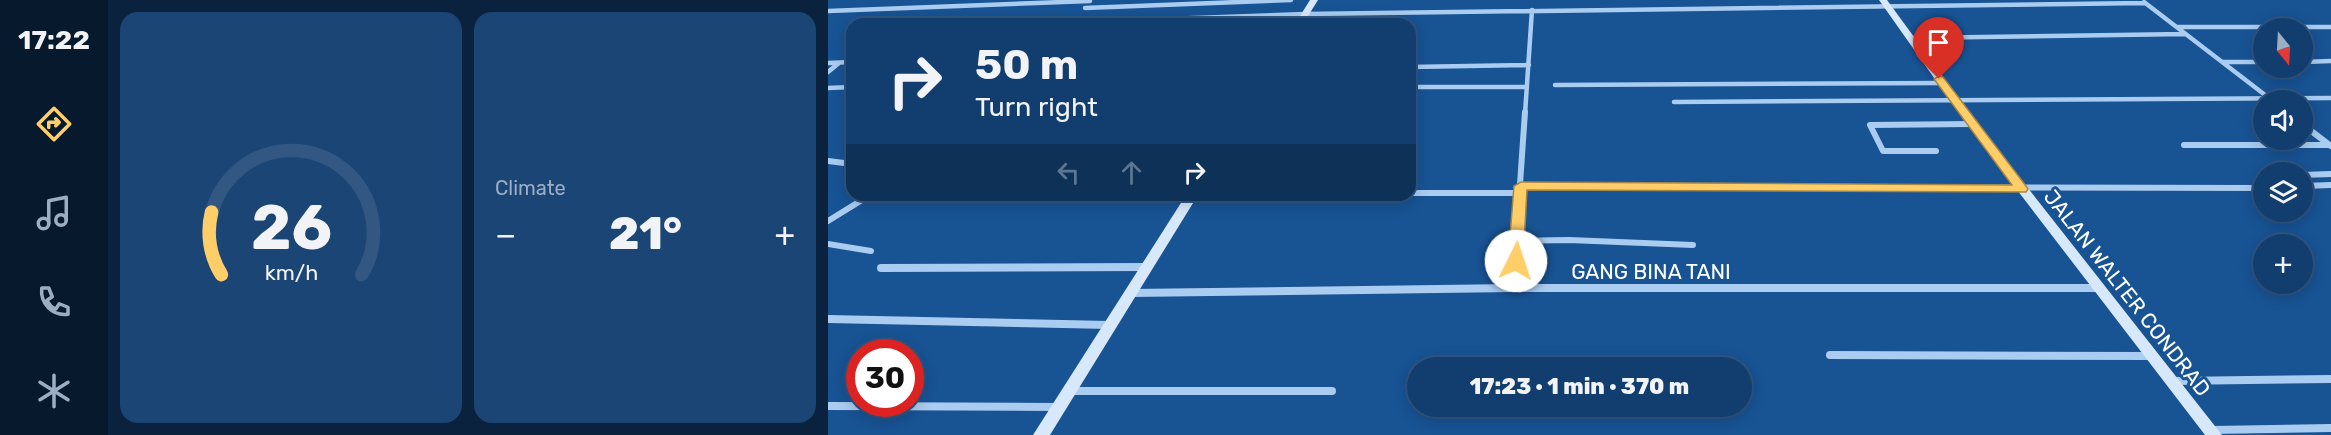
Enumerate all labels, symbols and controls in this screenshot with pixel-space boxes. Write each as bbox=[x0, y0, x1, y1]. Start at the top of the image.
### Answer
pin bbox=[1913, 17, 1964, 79]
north arrow bbox=[2253, 18, 2313, 78]
map controls bbox=[2253, 18, 2313, 294]
text: 17:22 bbox=[18, 24, 90, 56]
icon: arrive bbox=[1922, 26, 1955, 59]
text: 50 m bbox=[975, 40, 1078, 90]
icon: right bbox=[876, 42, 954, 120]
button: sound bbox=[2253, 90, 2313, 150]
text: Turn right bbox=[975, 91, 1098, 123]
icon: directions bbox=[33, 103, 75, 145]
icon: left bbox=[1052, 156, 1085, 189]
icon: ahead bbox=[1115, 156, 1148, 189]
icon: right bbox=[1178, 156, 1211, 189]
button: layers bbox=[2253, 162, 2313, 222]
text: Climate bbox=[495, 176, 566, 200]
street label: JALAN WALTER CONDRAD bbox=[2039, 184, 2216, 401]
text: 26 bbox=[250, 191, 332, 265]
icon: music bbox=[33, 192, 75, 234]
text: 21° bbox=[609, 207, 682, 260]
text: − bbox=[495, 215, 516, 254]
text: + bbox=[774, 215, 795, 254]
position arrow bbox=[1484, 229, 1548, 293]
button: + bbox=[2253, 234, 2313, 294]
street label: GANG BINA TANI bbox=[1571, 259, 1731, 284]
text: km/h bbox=[264, 260, 318, 285]
icon: phone bbox=[33, 281, 75, 323]
speed limit sign: 30 bbox=[846, 339, 924, 417]
icon: climate bbox=[33, 370, 75, 412]
text: 17:23 · 1 min · 370 m bbox=[1470, 373, 1689, 400]

